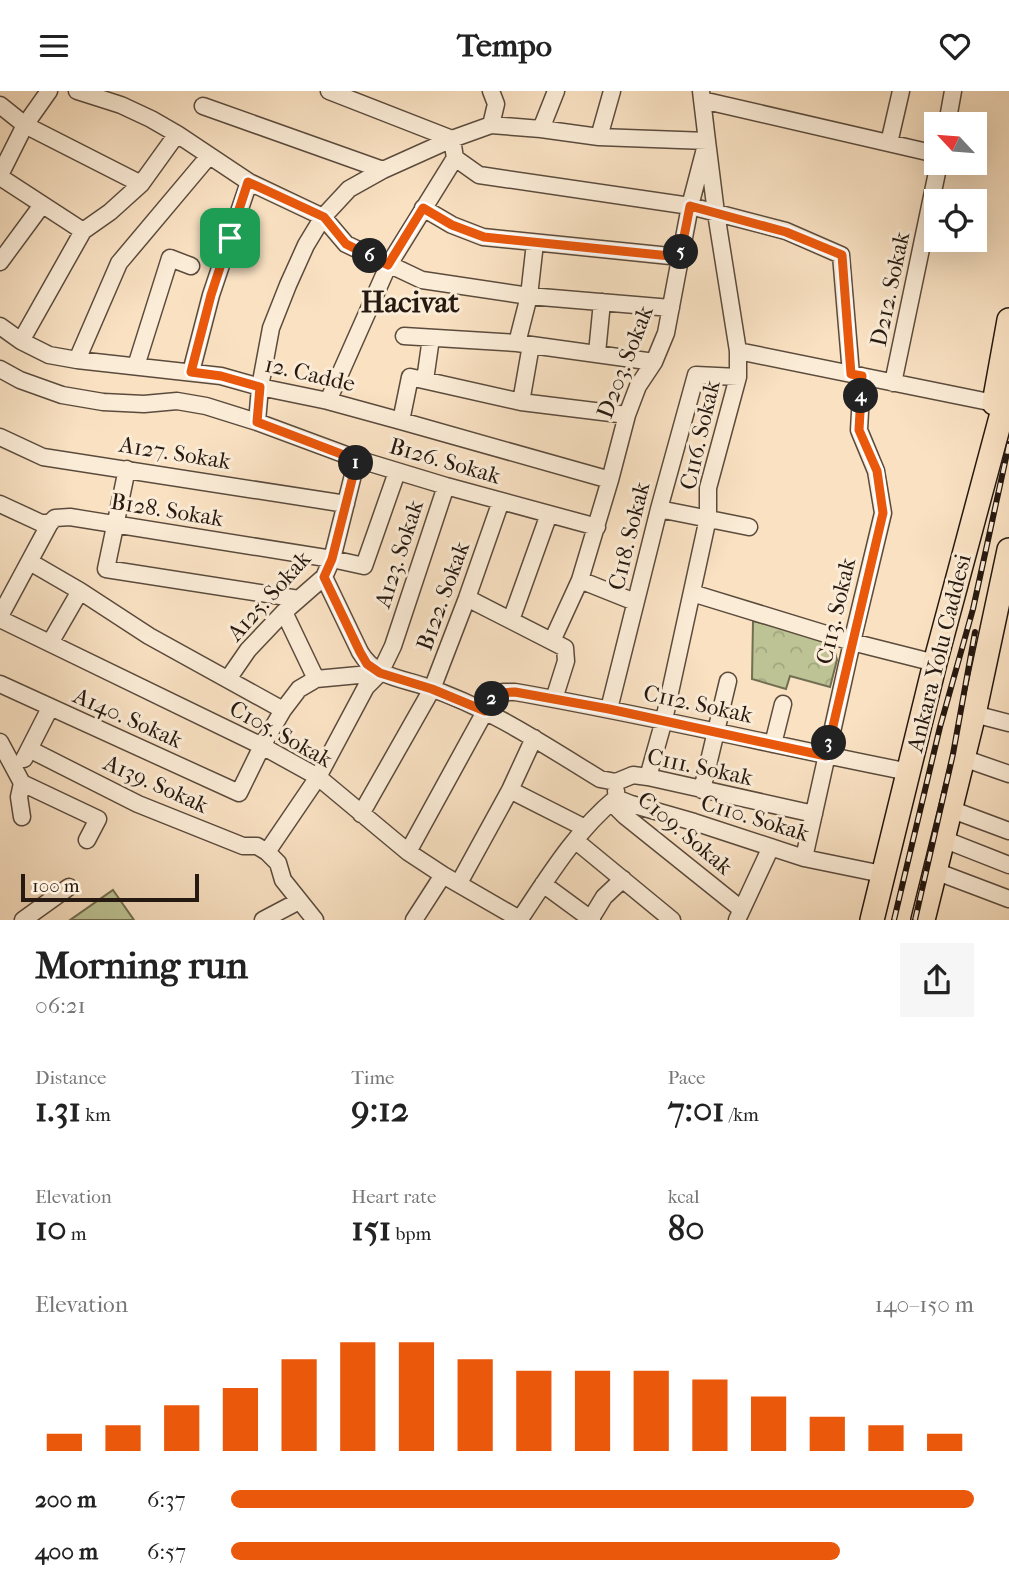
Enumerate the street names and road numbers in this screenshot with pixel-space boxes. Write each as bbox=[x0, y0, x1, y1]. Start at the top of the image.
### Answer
street label: D212. Sokak bbox=[865, 228, 916, 349]
street label: D203. Sokak bbox=[591, 301, 659, 422]
street label: 12. Cadde bbox=[262, 351, 358, 397]
street label: C116. Sokak bbox=[674, 377, 726, 492]
street label: A127. Sokak bbox=[116, 431, 234, 475]
street label: B126. Sokak bbox=[386, 432, 505, 490]
street label: C118. Sokak bbox=[603, 478, 656, 593]
street label: B128. Sokak bbox=[109, 488, 226, 532]
street label: A123. Sokak bbox=[369, 496, 429, 612]
street label: B122. Sokak bbox=[411, 537, 476, 654]
street label: A125. Sokak bbox=[221, 545, 317, 647]
street label: Ankara Yolu Caddesi bbox=[901, 551, 977, 756]
street label: C113. Sokak bbox=[811, 554, 862, 667]
street label: C112. Sokak bbox=[641, 679, 756, 729]
street label: A140. Sokak bbox=[68, 682, 188, 754]
street label: C105. Sokak bbox=[225, 695, 338, 774]
street label: C111. Sokak bbox=[645, 743, 756, 792]
street label: A139. Sokak bbox=[99, 749, 214, 820]
street label: C109. Sokak bbox=[632, 786, 739, 881]
street label: C110. Sokak bbox=[698, 789, 813, 848]

